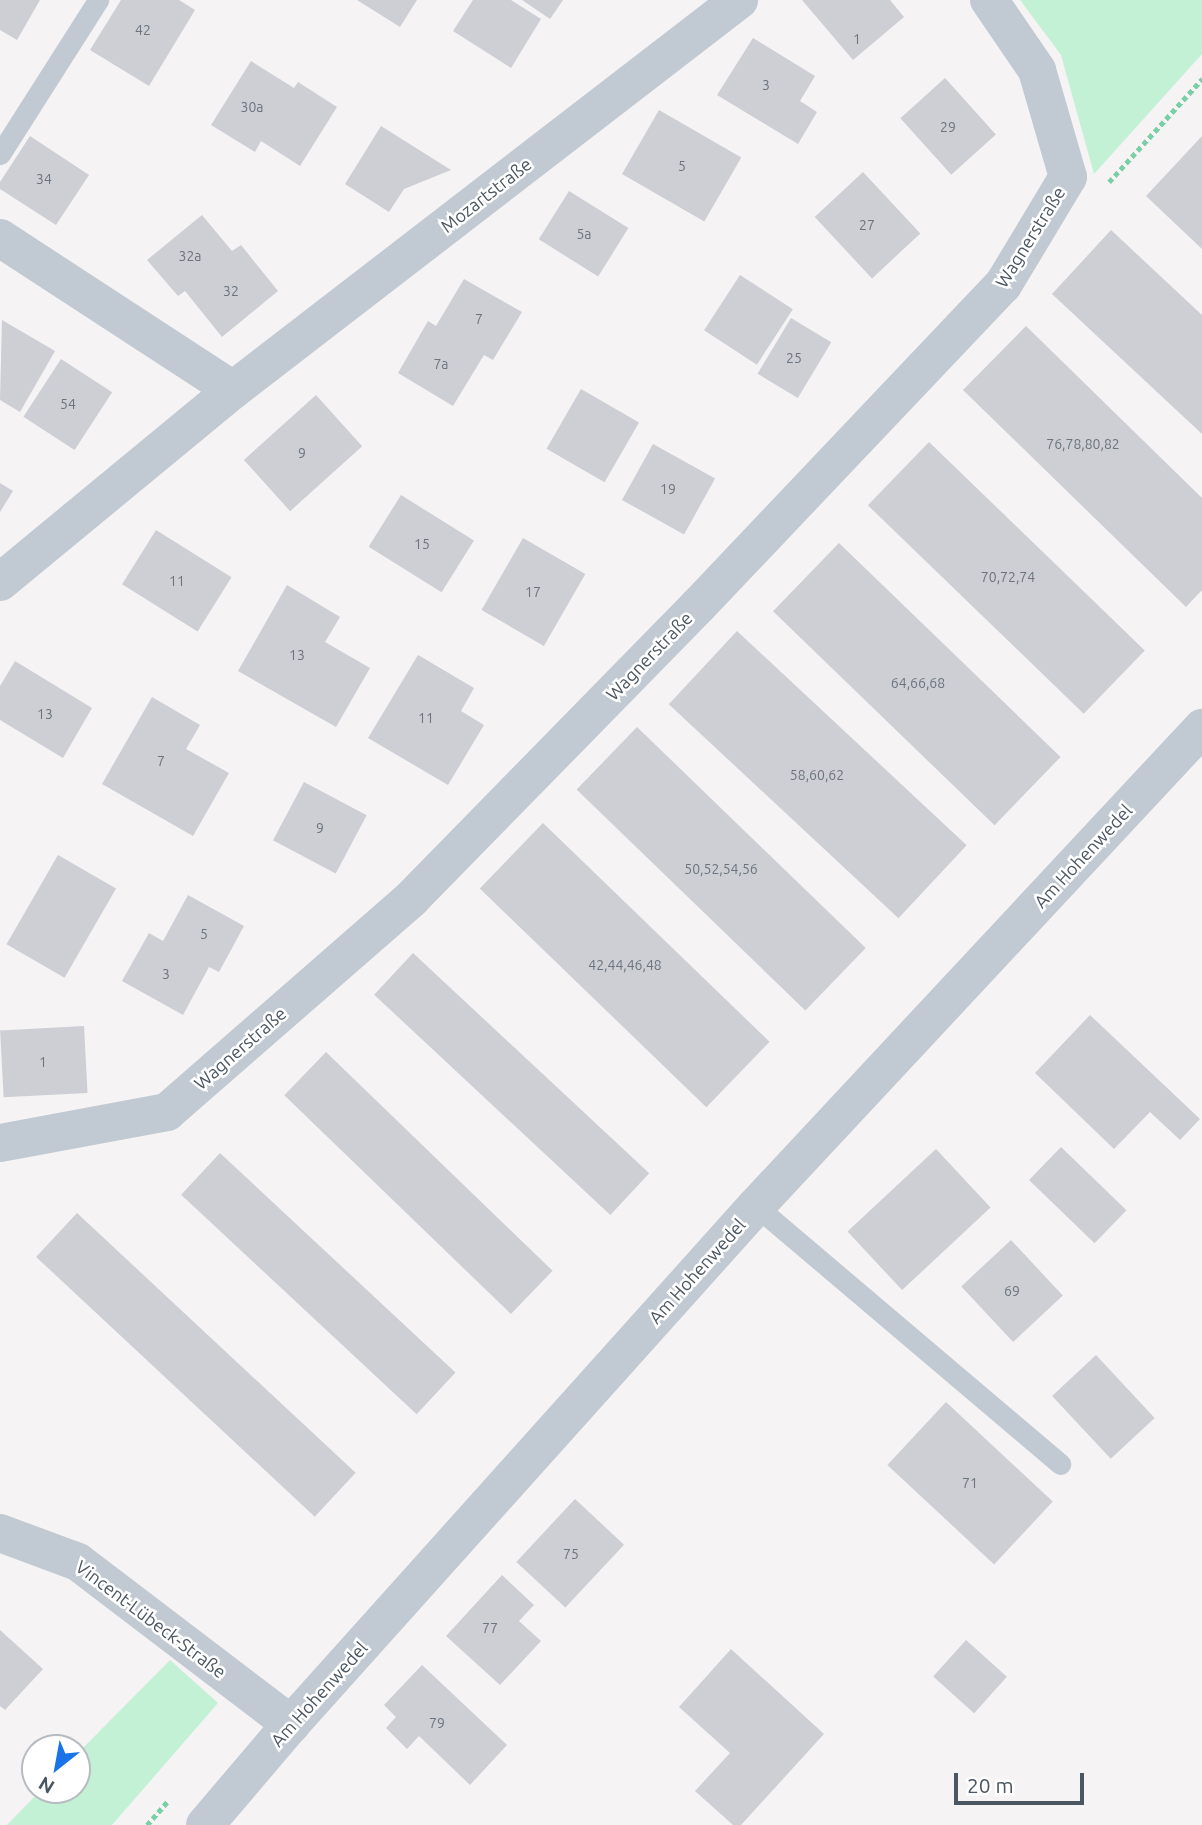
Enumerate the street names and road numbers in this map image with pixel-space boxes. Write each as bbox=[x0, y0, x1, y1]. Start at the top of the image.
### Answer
street label: Mozartstraße bbox=[436, 153, 536, 237]
street label: Wagnerstraße bbox=[990, 183, 1070, 291]
street label: Wagnerstraße bbox=[601, 607, 697, 705]
street label: Am Hohenwedel bbox=[1029, 800, 1137, 912]
street label: Wagnerstraße bbox=[190, 1002, 290, 1094]
street label: Am Hohenwedel bbox=[644, 1214, 750, 1328]
street label: Vincent-Lübeck-Straße bbox=[72, 1555, 230, 1683]
street label: Am Hohenwedel bbox=[266, 1637, 372, 1751]

